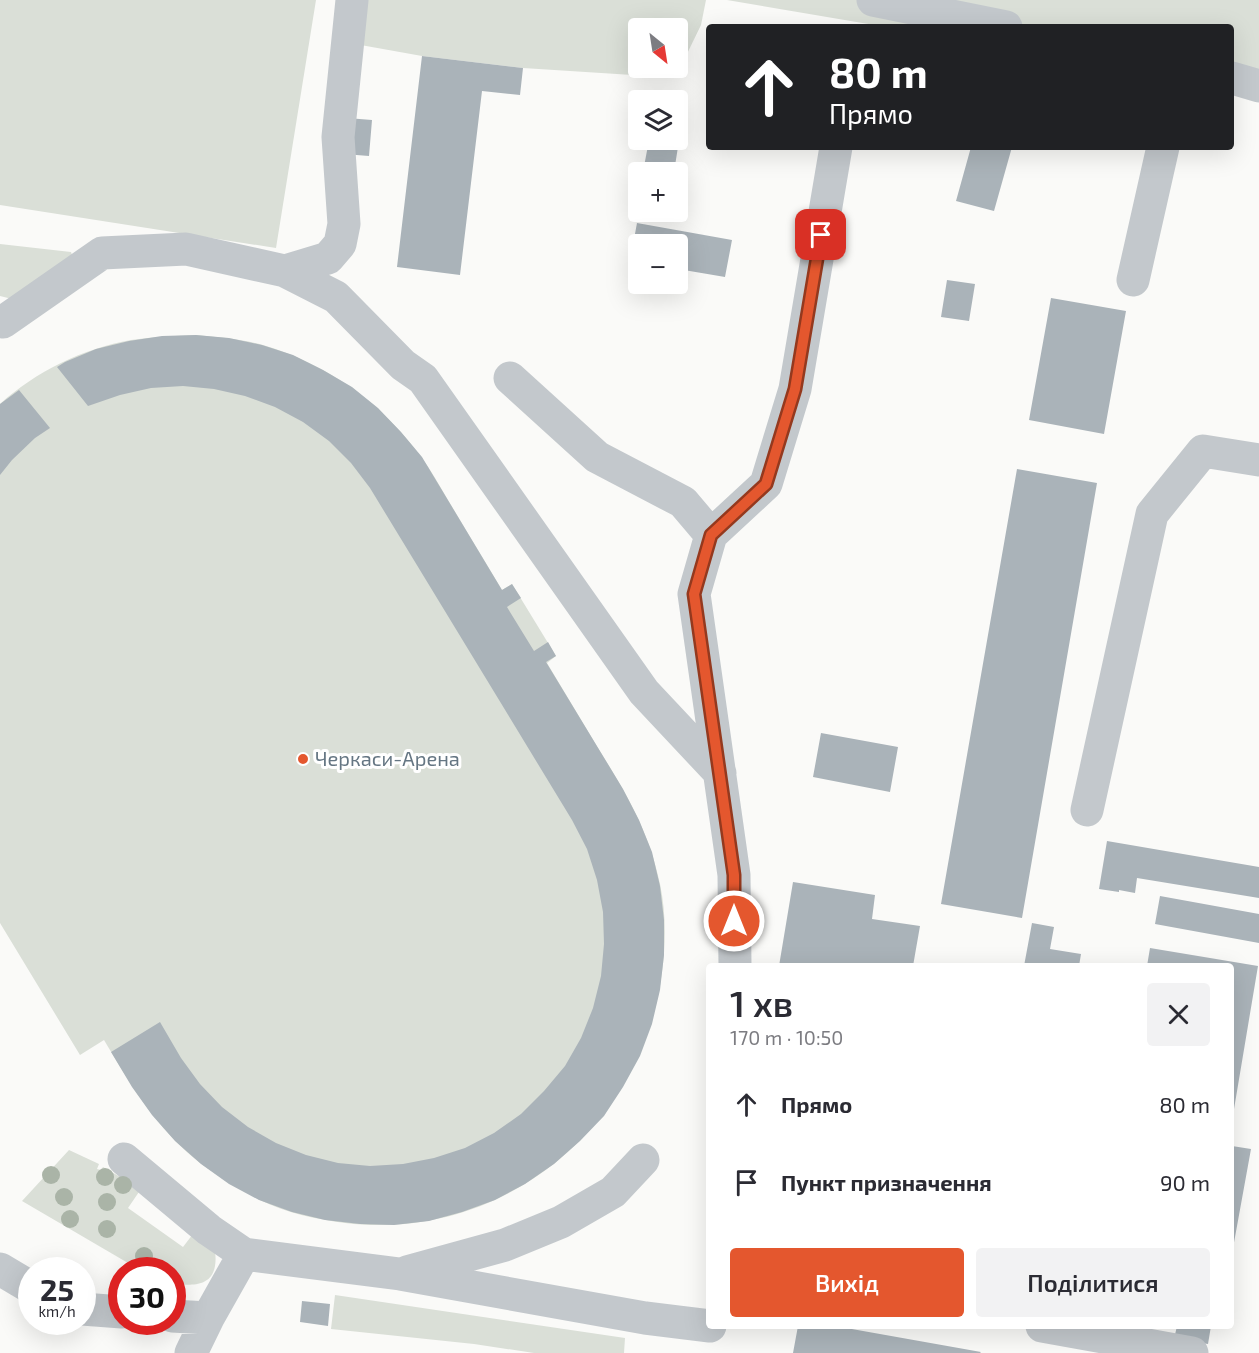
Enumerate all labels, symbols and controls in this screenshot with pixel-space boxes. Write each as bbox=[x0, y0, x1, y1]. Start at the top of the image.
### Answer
north arrow bbox=[628, 18, 688, 78]
map controls bbox=[628, 18, 688, 294]
text: 80 m bbox=[829, 46, 928, 96]
icon: ahead bbox=[730, 48, 808, 126]
button: layers bbox=[628, 90, 688, 150]
text: Прямо bbox=[829, 97, 913, 129]
button: + bbox=[628, 162, 688, 222]
pin bbox=[795, 209, 846, 260]
icon: arrive bbox=[804, 218, 837, 251]
button: − bbox=[628, 234, 688, 294]
place label: Черкаси-Арена bbox=[315, 746, 460, 770]
marker: Черкаси-Арена bbox=[296, 752, 310, 766]
position arrow bbox=[702, 889, 766, 953]
text: 1 хв bbox=[730, 981, 793, 1024]
button: close bbox=[1147, 983, 1210, 1046]
text: 170 m · 10:50 bbox=[730, 1025, 843, 1049]
icon: ahead bbox=[730, 1088, 763, 1121]
text: Прямо bbox=[781, 1091, 852, 1117]
text: 80 m bbox=[1159, 1091, 1210, 1117]
icon: arrive bbox=[730, 1166, 763, 1199]
text: Пункт призначення bbox=[781, 1169, 992, 1195]
text: 90 m bbox=[1160, 1169, 1210, 1195]
button: Вихід bbox=[730, 1248, 964, 1317]
button: Поділитися bbox=[976, 1248, 1210, 1317]
speed limit sign: 30 bbox=[108, 1257, 186, 1335]
text: 25 bbox=[40, 1271, 74, 1307]
text: km/h bbox=[38, 1302, 76, 1320]

